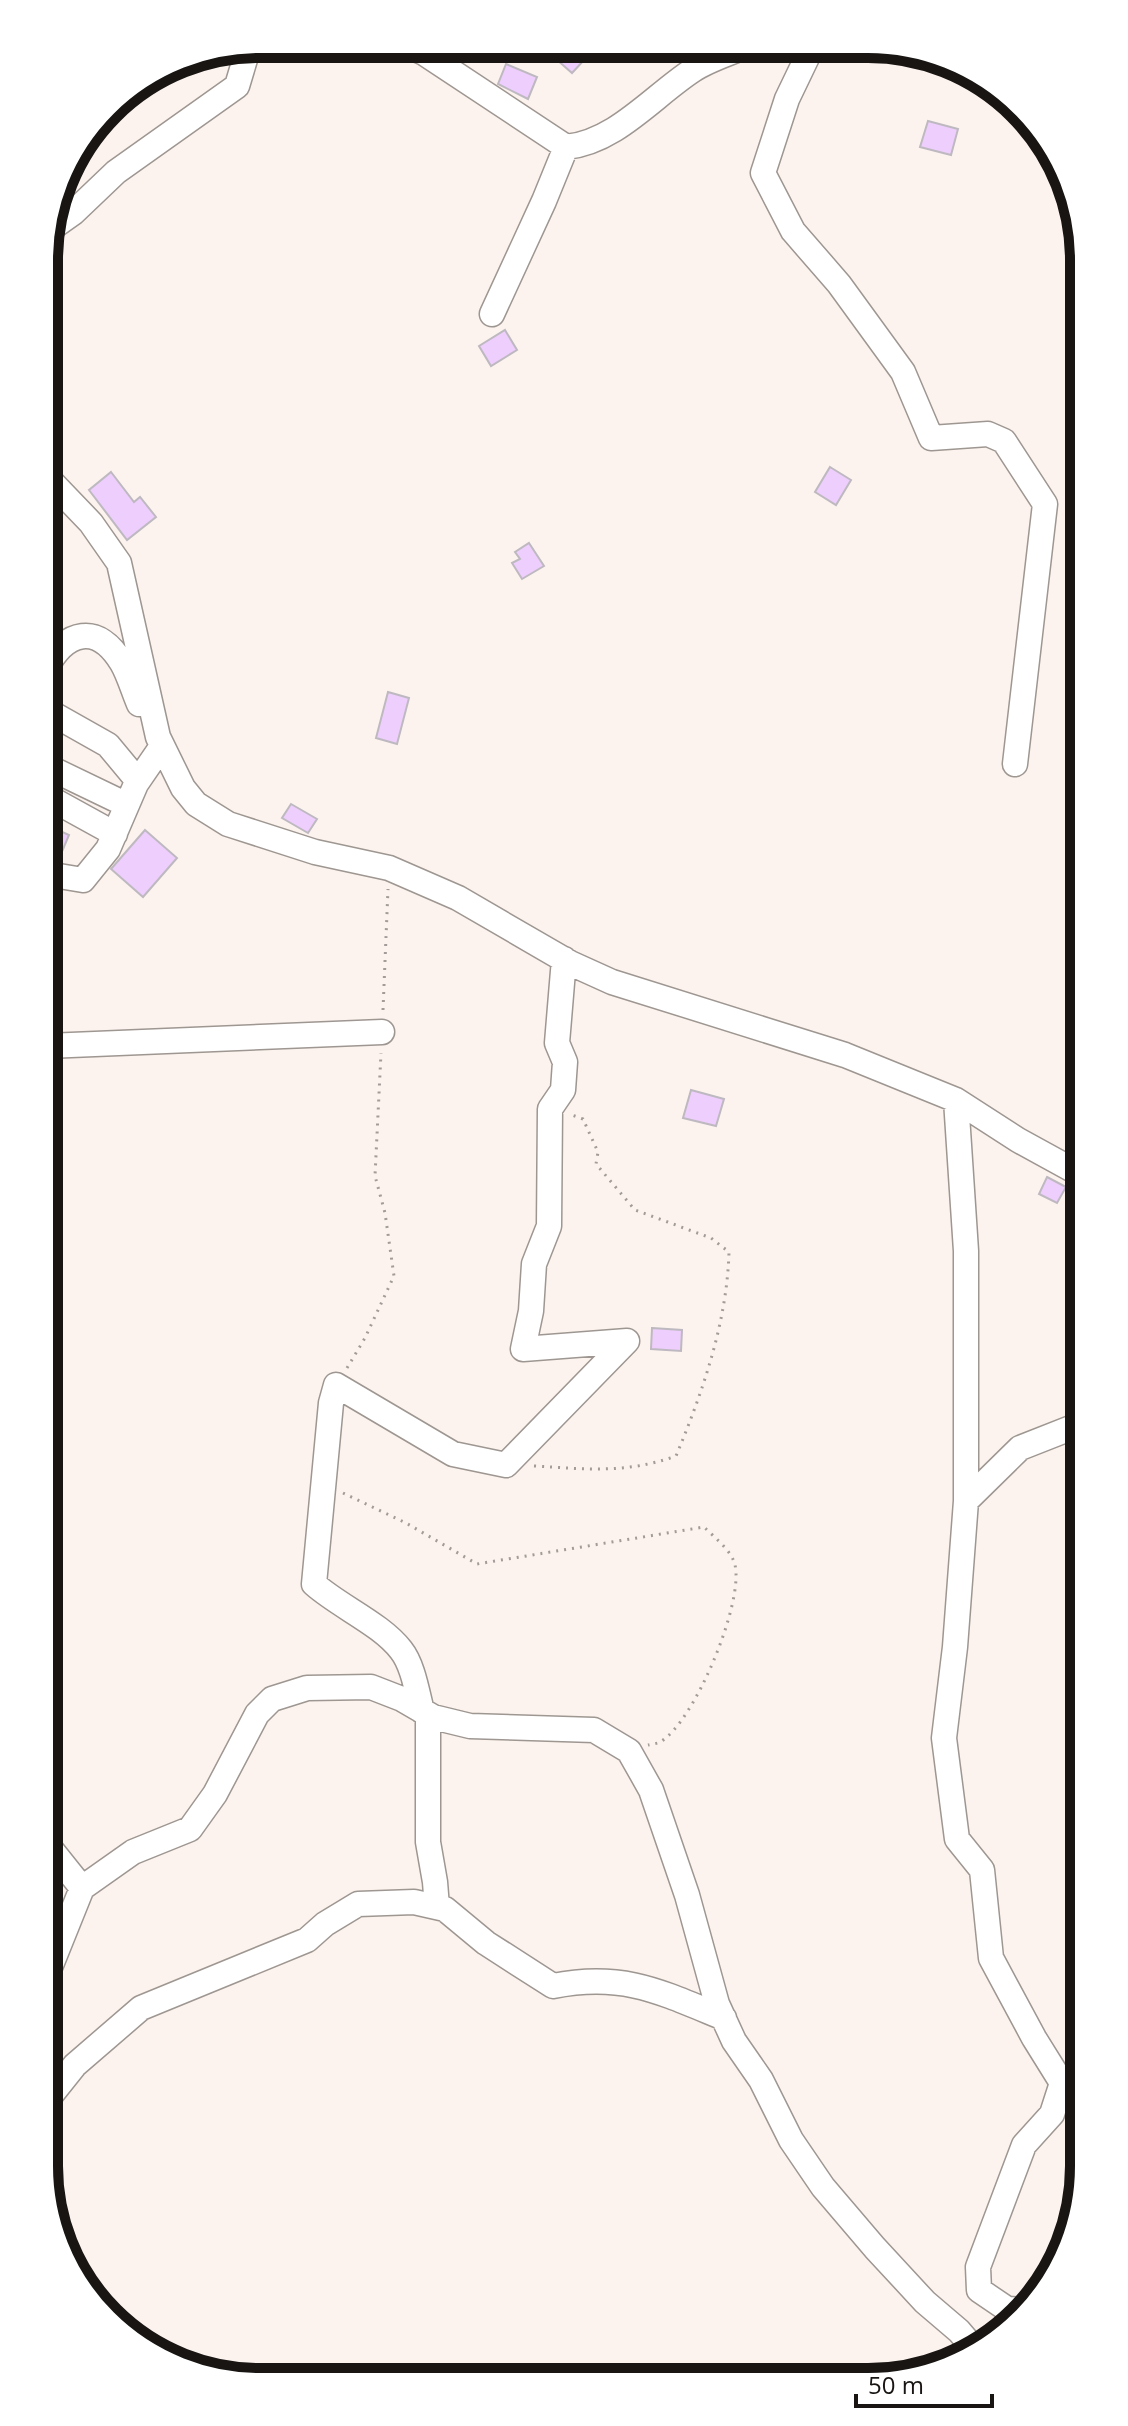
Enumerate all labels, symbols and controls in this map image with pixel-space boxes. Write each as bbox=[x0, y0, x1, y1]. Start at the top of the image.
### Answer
scale bar bbox=[856, 2358, 992, 2408]
text: 50 m bbox=[868, 2368, 924, 2401]

